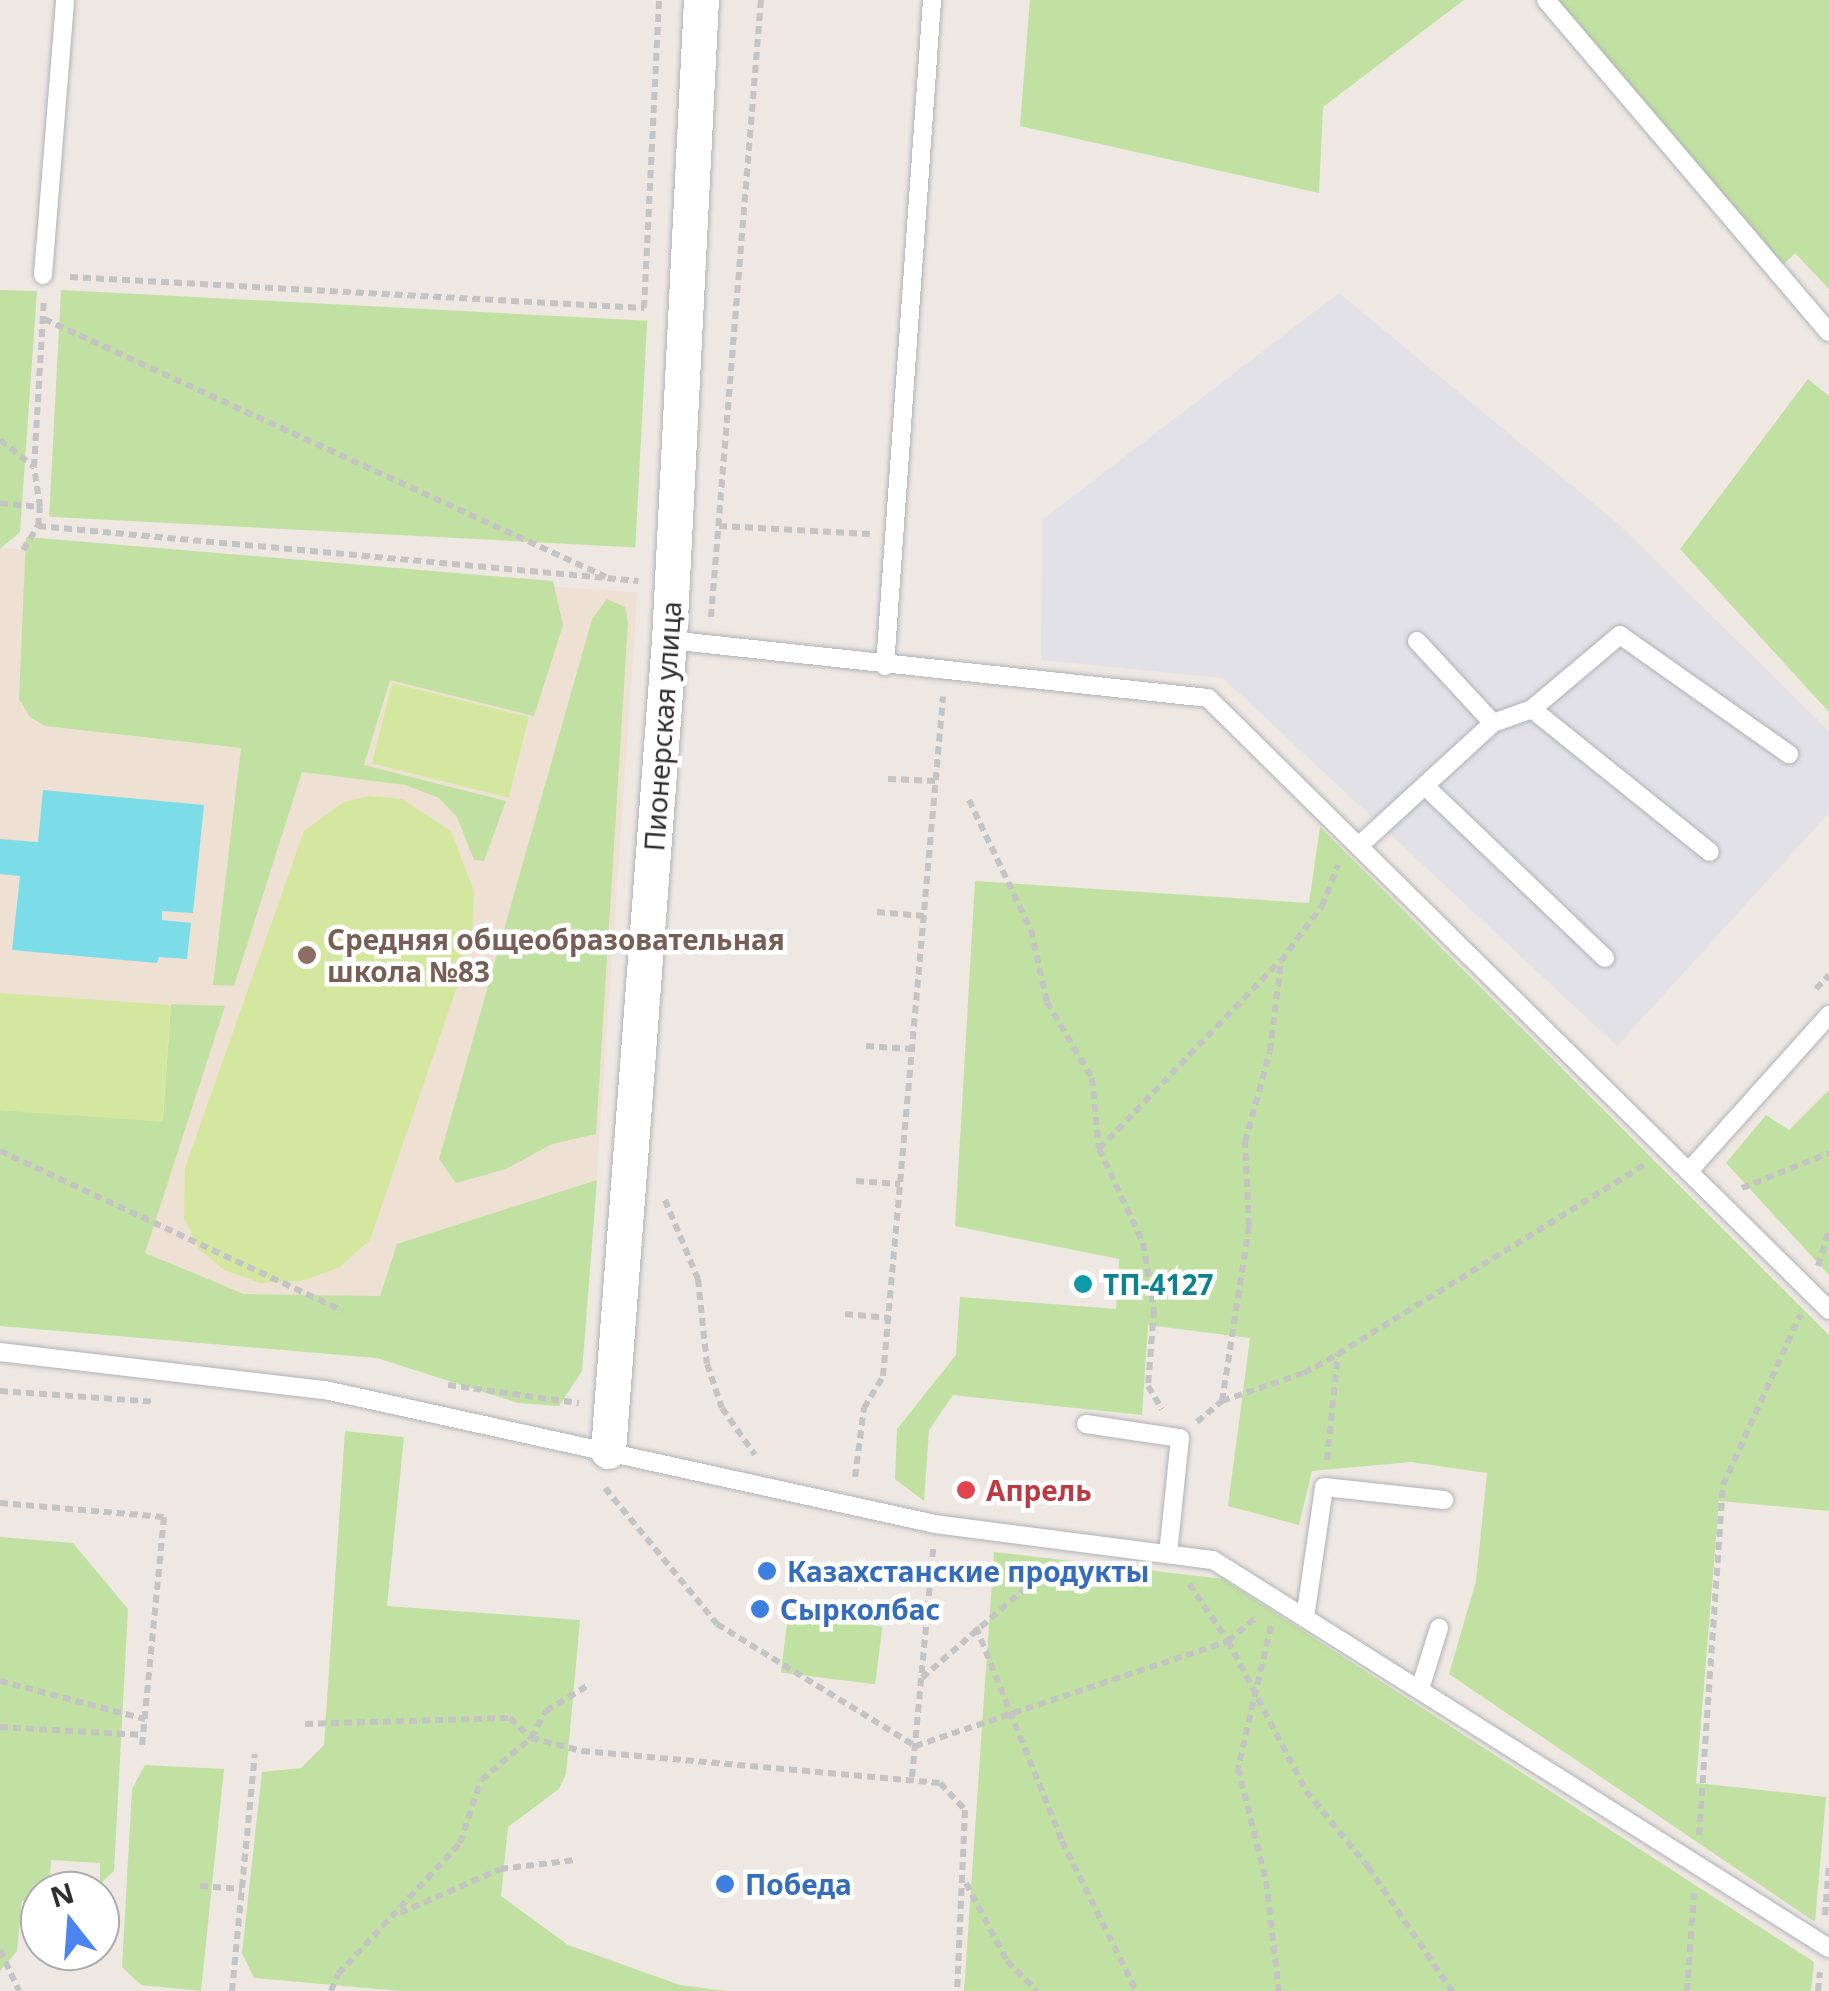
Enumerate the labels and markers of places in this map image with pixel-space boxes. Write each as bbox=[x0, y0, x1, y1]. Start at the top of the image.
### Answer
place label: Средняя общеобразовательная школа №83 bbox=[327, 922, 785, 988]
marker: Средняя общеобразовательная школа №83 bbox=[296, 944, 318, 966]
place label: ТП-4127 bbox=[1103, 1267, 1214, 1301]
marker: ТП-4127 bbox=[1072, 1273, 1094, 1295]
place label: Апрель bbox=[986, 1473, 1092, 1507]
marker: Апрель bbox=[955, 1479, 977, 1501]
place label: Казахстанские продукты bbox=[787, 1554, 1149, 1588]
marker: Казахстанские продукты bbox=[756, 1560, 778, 1582]
place label: Сырколбас bbox=[780, 1592, 940, 1626]
marker: Сырколбас bbox=[749, 1598, 771, 1620]
place label: Победа bbox=[745, 1867, 852, 1901]
marker: Победа bbox=[714, 1873, 736, 1895]

